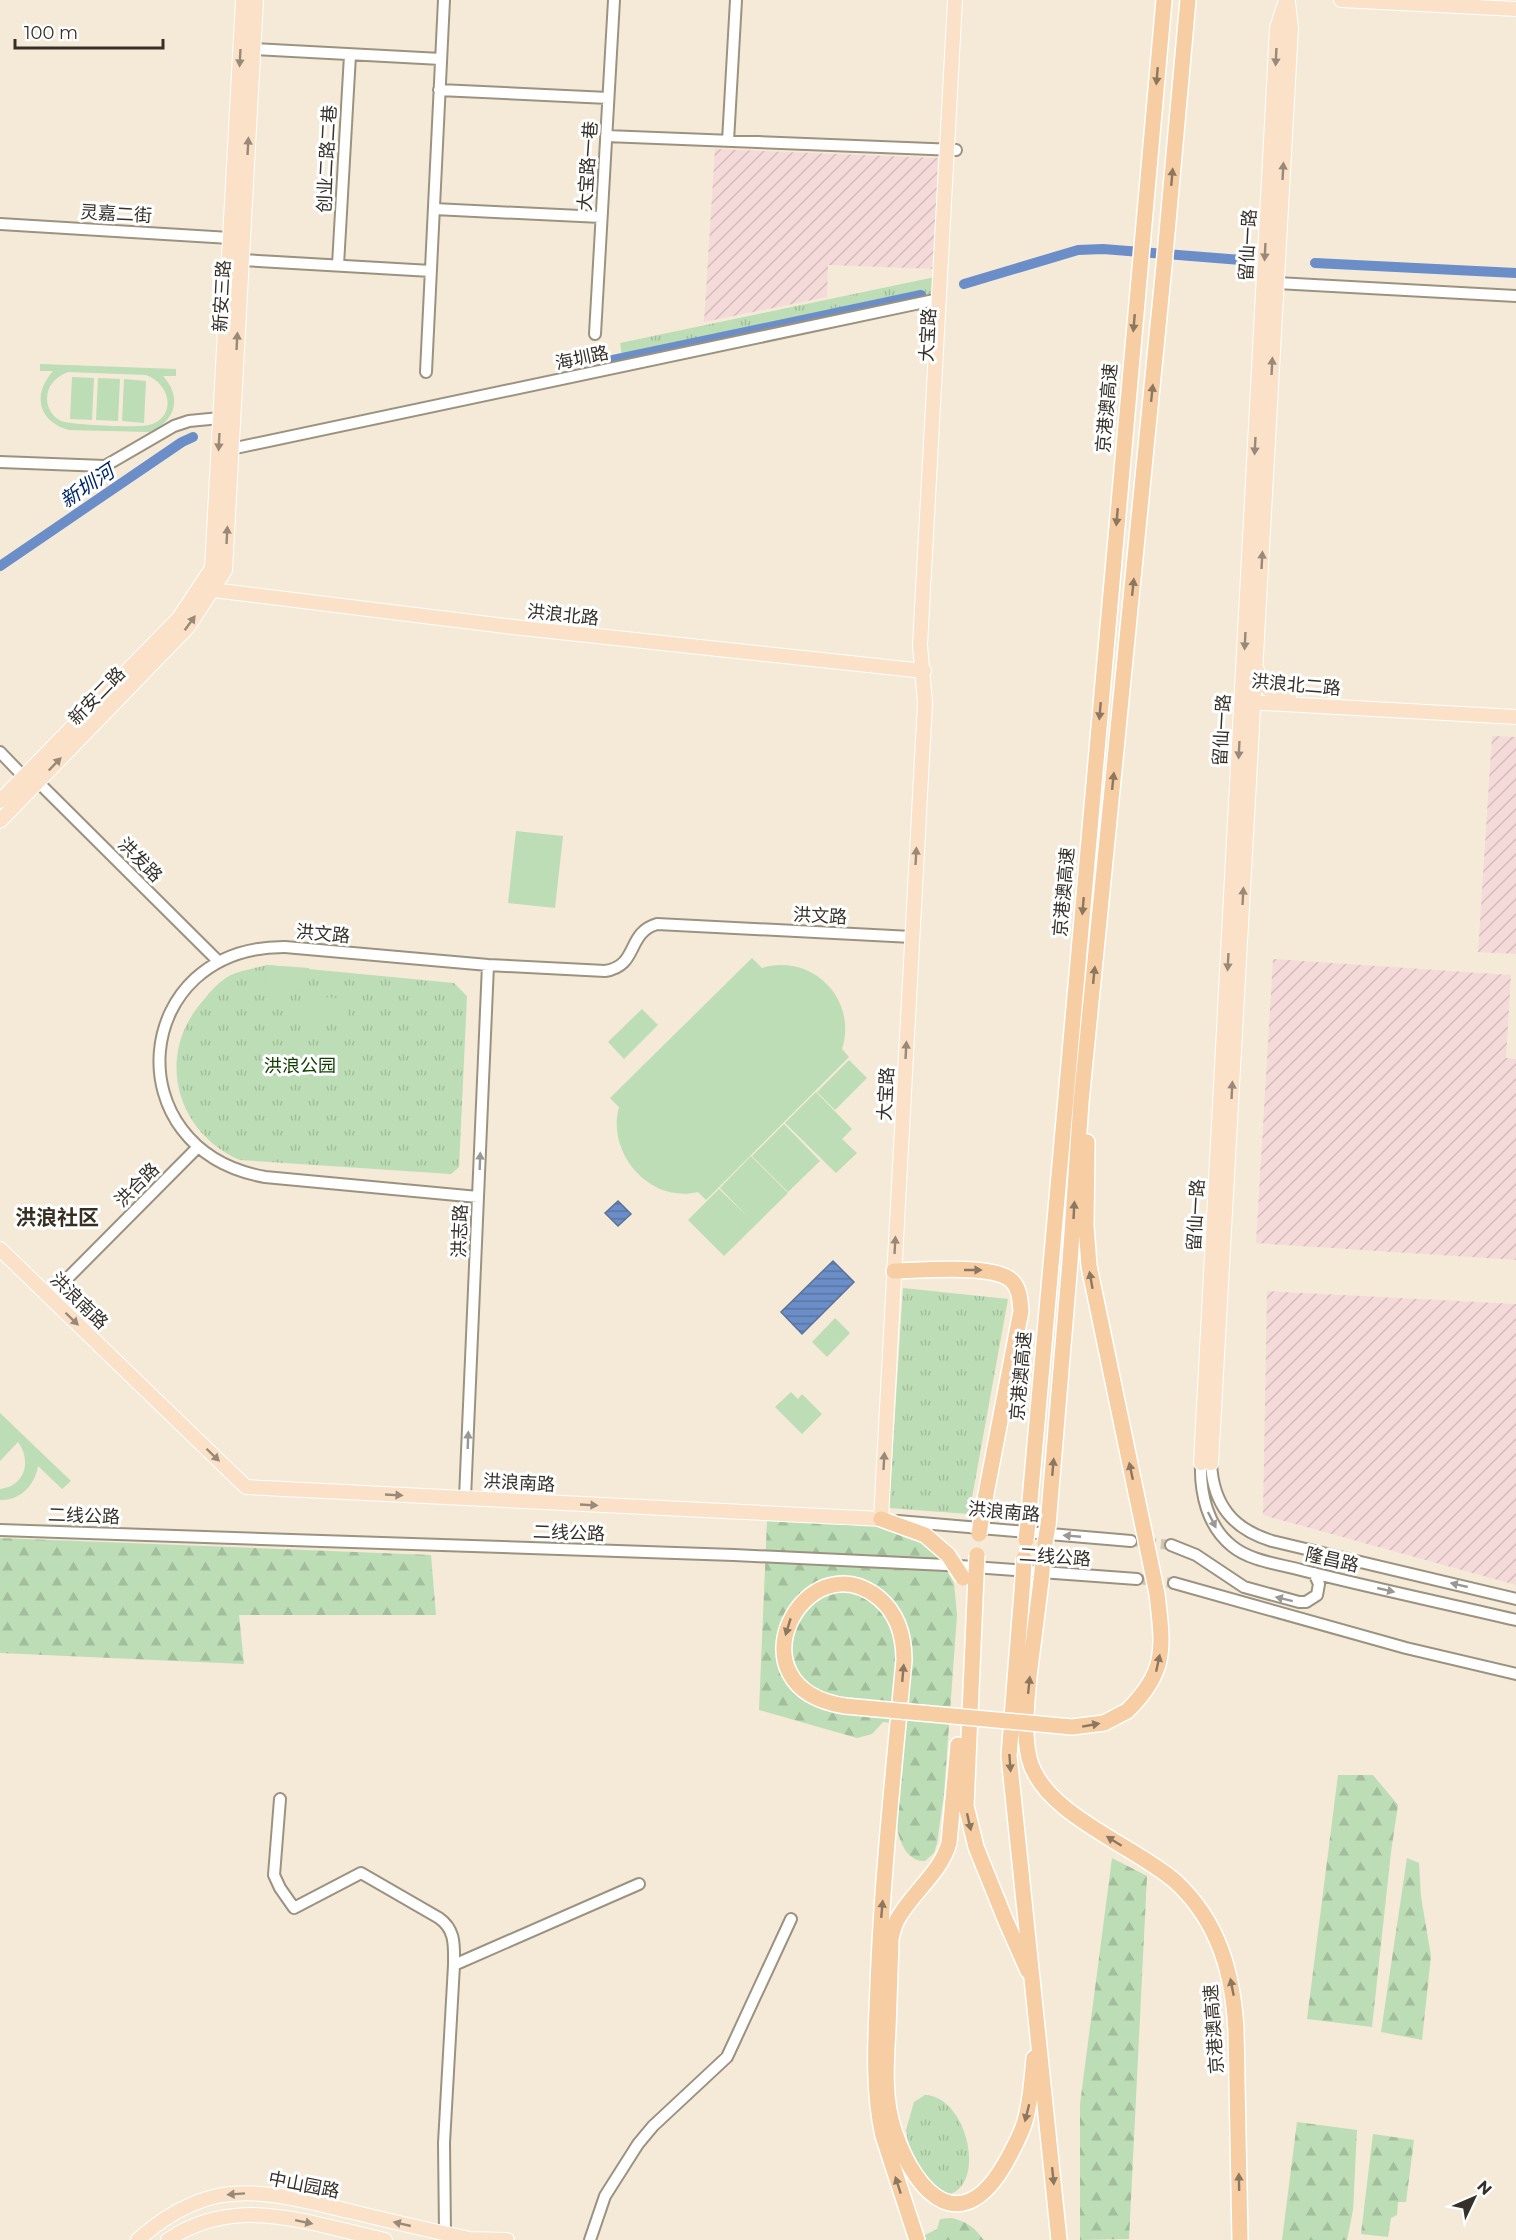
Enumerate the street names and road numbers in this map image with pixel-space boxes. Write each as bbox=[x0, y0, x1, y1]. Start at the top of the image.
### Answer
street label: 创业二路二巷 bbox=[313, 104, 341, 214]
street label: 大宝路一巷 bbox=[574, 120, 602, 212]
street label: 灵嘉二街 bbox=[79, 201, 153, 227]
street label: 留仙一路 bbox=[1235, 208, 1261, 282]
street label: 新安三路 bbox=[209, 259, 235, 333]
street label: 大宝路 bbox=[916, 307, 940, 363]
street label: 海圳路 bbox=[553, 342, 611, 374]
street label: 京港澳高速 bbox=[1092, 362, 1122, 454]
street label: 洪浪北路 bbox=[526, 600, 600, 630]
street label: 新安二路 bbox=[64, 662, 130, 730]
street label: 洪浪北二路 bbox=[1250, 670, 1342, 700]
street label: 留仙一路 bbox=[1209, 693, 1235, 767]
street label: 洪发路 bbox=[113, 833, 167, 887]
street label: 京港澳高速 bbox=[1049, 846, 1079, 938]
street label: 洪文路 bbox=[792, 904, 848, 928]
street label: 洪文路 bbox=[295, 921, 351, 947]
street label: 大宝路 bbox=[874, 1066, 898, 1122]
street label: 洪合路 bbox=[110, 1158, 164, 1212]
street label: 留仙一路 bbox=[1183, 1178, 1209, 1252]
street label: 洪志路 bbox=[448, 1204, 472, 1258]
street label: 洪浪南路 bbox=[45, 1268, 113, 1334]
street label: 京港澳高速 bbox=[1006, 1330, 1036, 1422]
street label: 洪浪南路 bbox=[482, 1470, 556, 1496]
street label: 洪浪南路 bbox=[967, 1498, 1041, 1526]
street label: 二线公路 bbox=[48, 1504, 120, 1528]
street label: 二线公路 bbox=[533, 1521, 605, 1545]
street label: 隆昌路 bbox=[1303, 1543, 1361, 1577]
street label: 二线公路 bbox=[1018, 1544, 1092, 1570]
street label: 京港澳高速 bbox=[1200, 1983, 1228, 2075]
street label: 中山园路 bbox=[267, 2167, 341, 2203]

